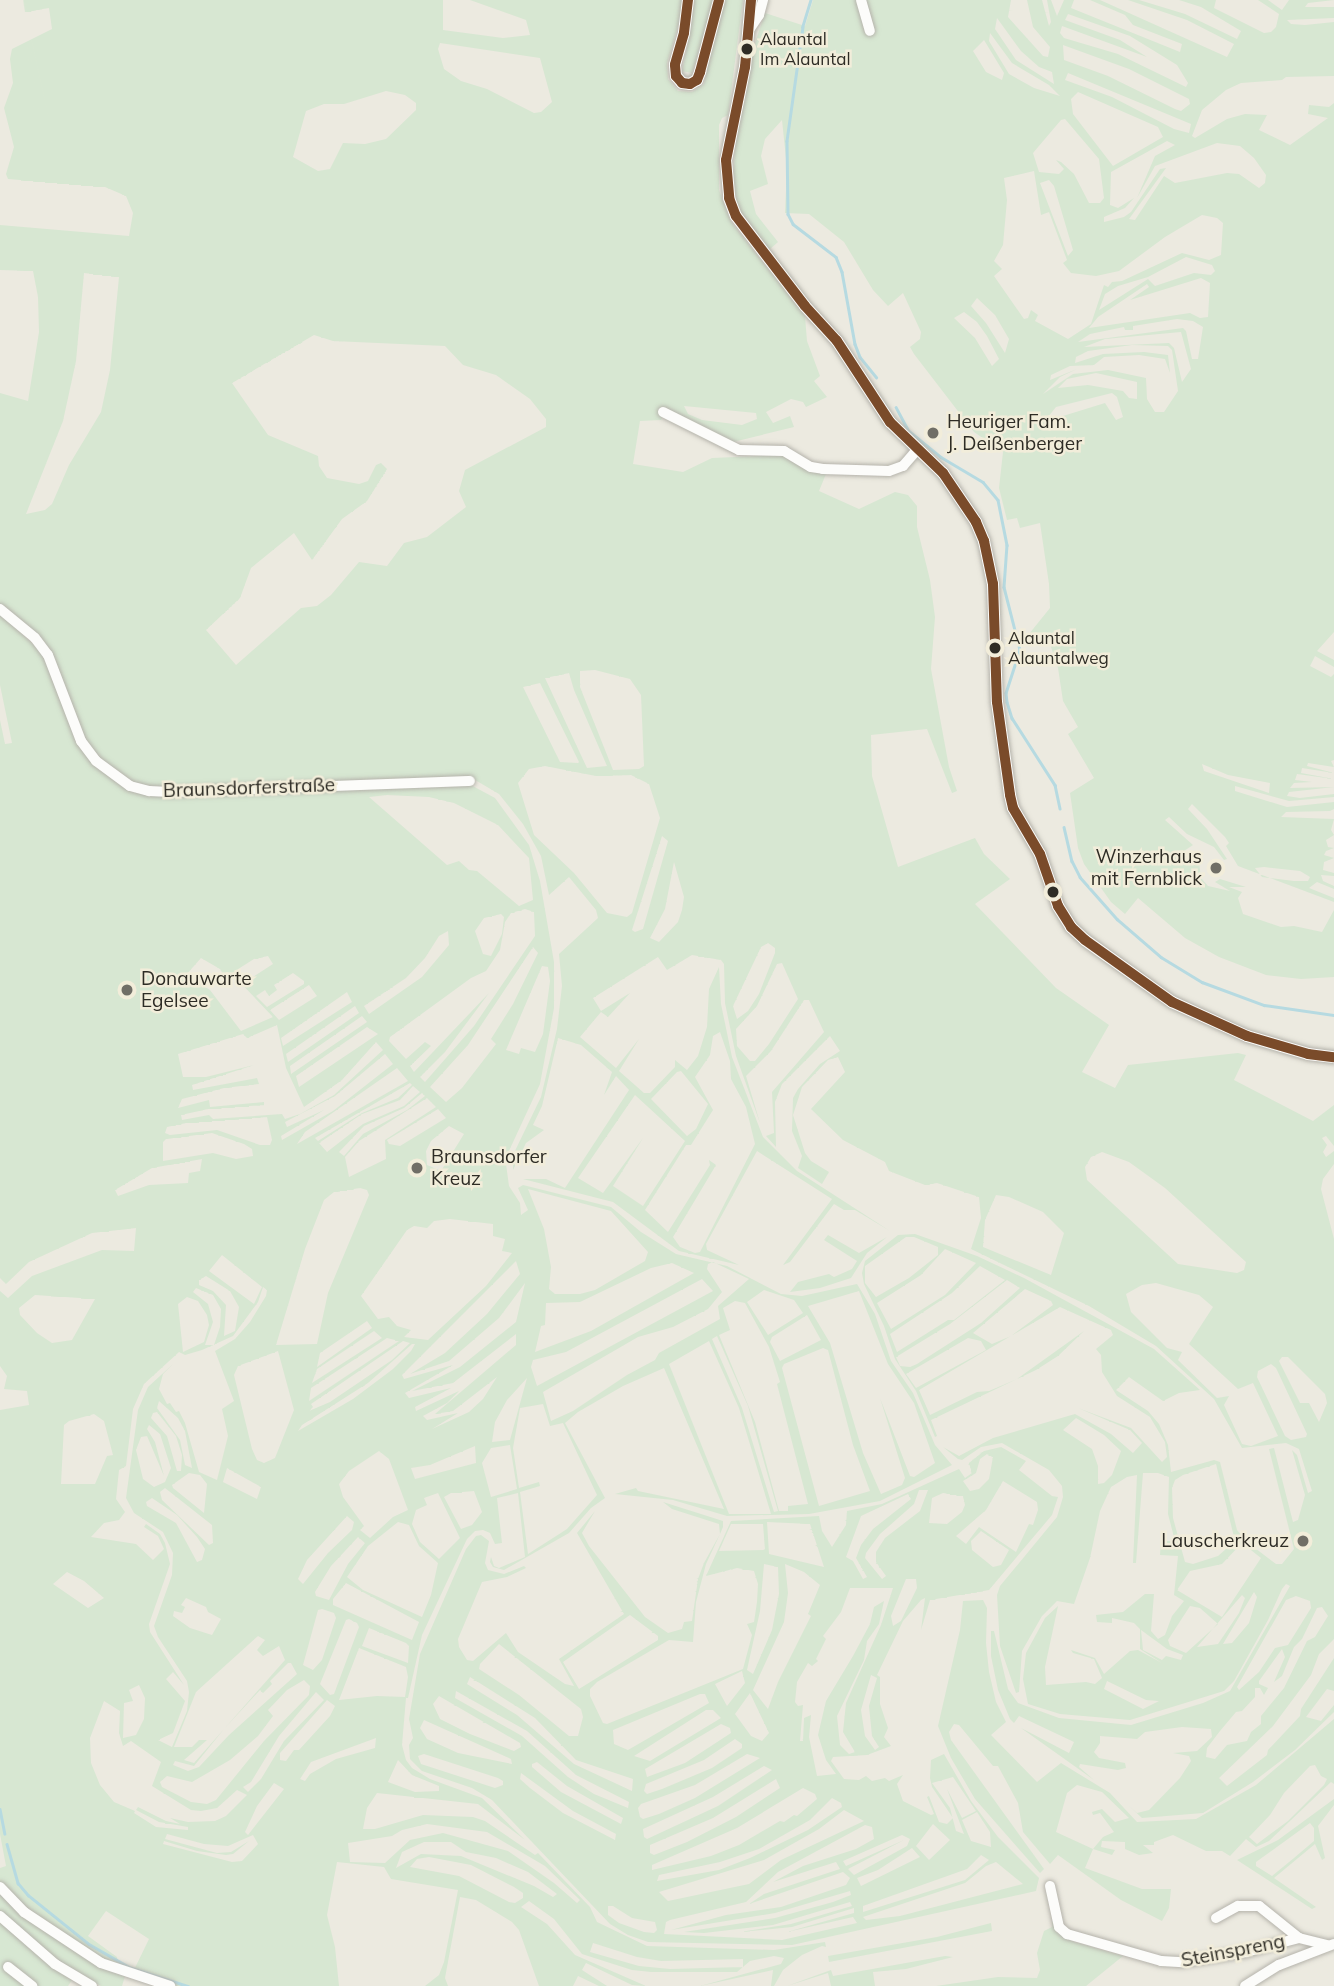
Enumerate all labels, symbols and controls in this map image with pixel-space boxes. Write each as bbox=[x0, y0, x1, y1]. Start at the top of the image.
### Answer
place label: Alauntal Im Alauntal bbox=[760, 29, 850, 69]
marker: Alauntal Im Alauntal bbox=[740, 42, 754, 56]
place label: Heuriger Fam. J. Deißenberger bbox=[947, 411, 1082, 455]
marker: Heuriger Fam. J. Deißenberger bbox=[925, 425, 941, 441]
place label: Alauntal Alauntalweg bbox=[1008, 628, 1109, 668]
marker: Alauntal Alauntalweg bbox=[988, 641, 1002, 655]
street label: Braunsdorferstraße bbox=[163, 774, 335, 802]
place label: Winzerhaus mit Fernblick bbox=[1091, 846, 1202, 890]
marker: Winzerhaus mit Fernblick bbox=[1208, 860, 1224, 876]
unlabelled marker bbox=[1046, 885, 1060, 899]
place label: Donauwarte Egelsee bbox=[141, 968, 252, 1012]
marker: Donauwarte Egelsee bbox=[119, 982, 135, 998]
place label: Braunsdorfer Kreuz bbox=[431, 1146, 547, 1190]
marker: Braunsdorfer Kreuz bbox=[409, 1160, 425, 1176]
place label: Lauscherkreuz bbox=[1161, 1530, 1289, 1552]
marker: Lauscherkreuz bbox=[1295, 1533, 1311, 1549]
street label: Steinspreng bbox=[1179, 1930, 1287, 1972]

